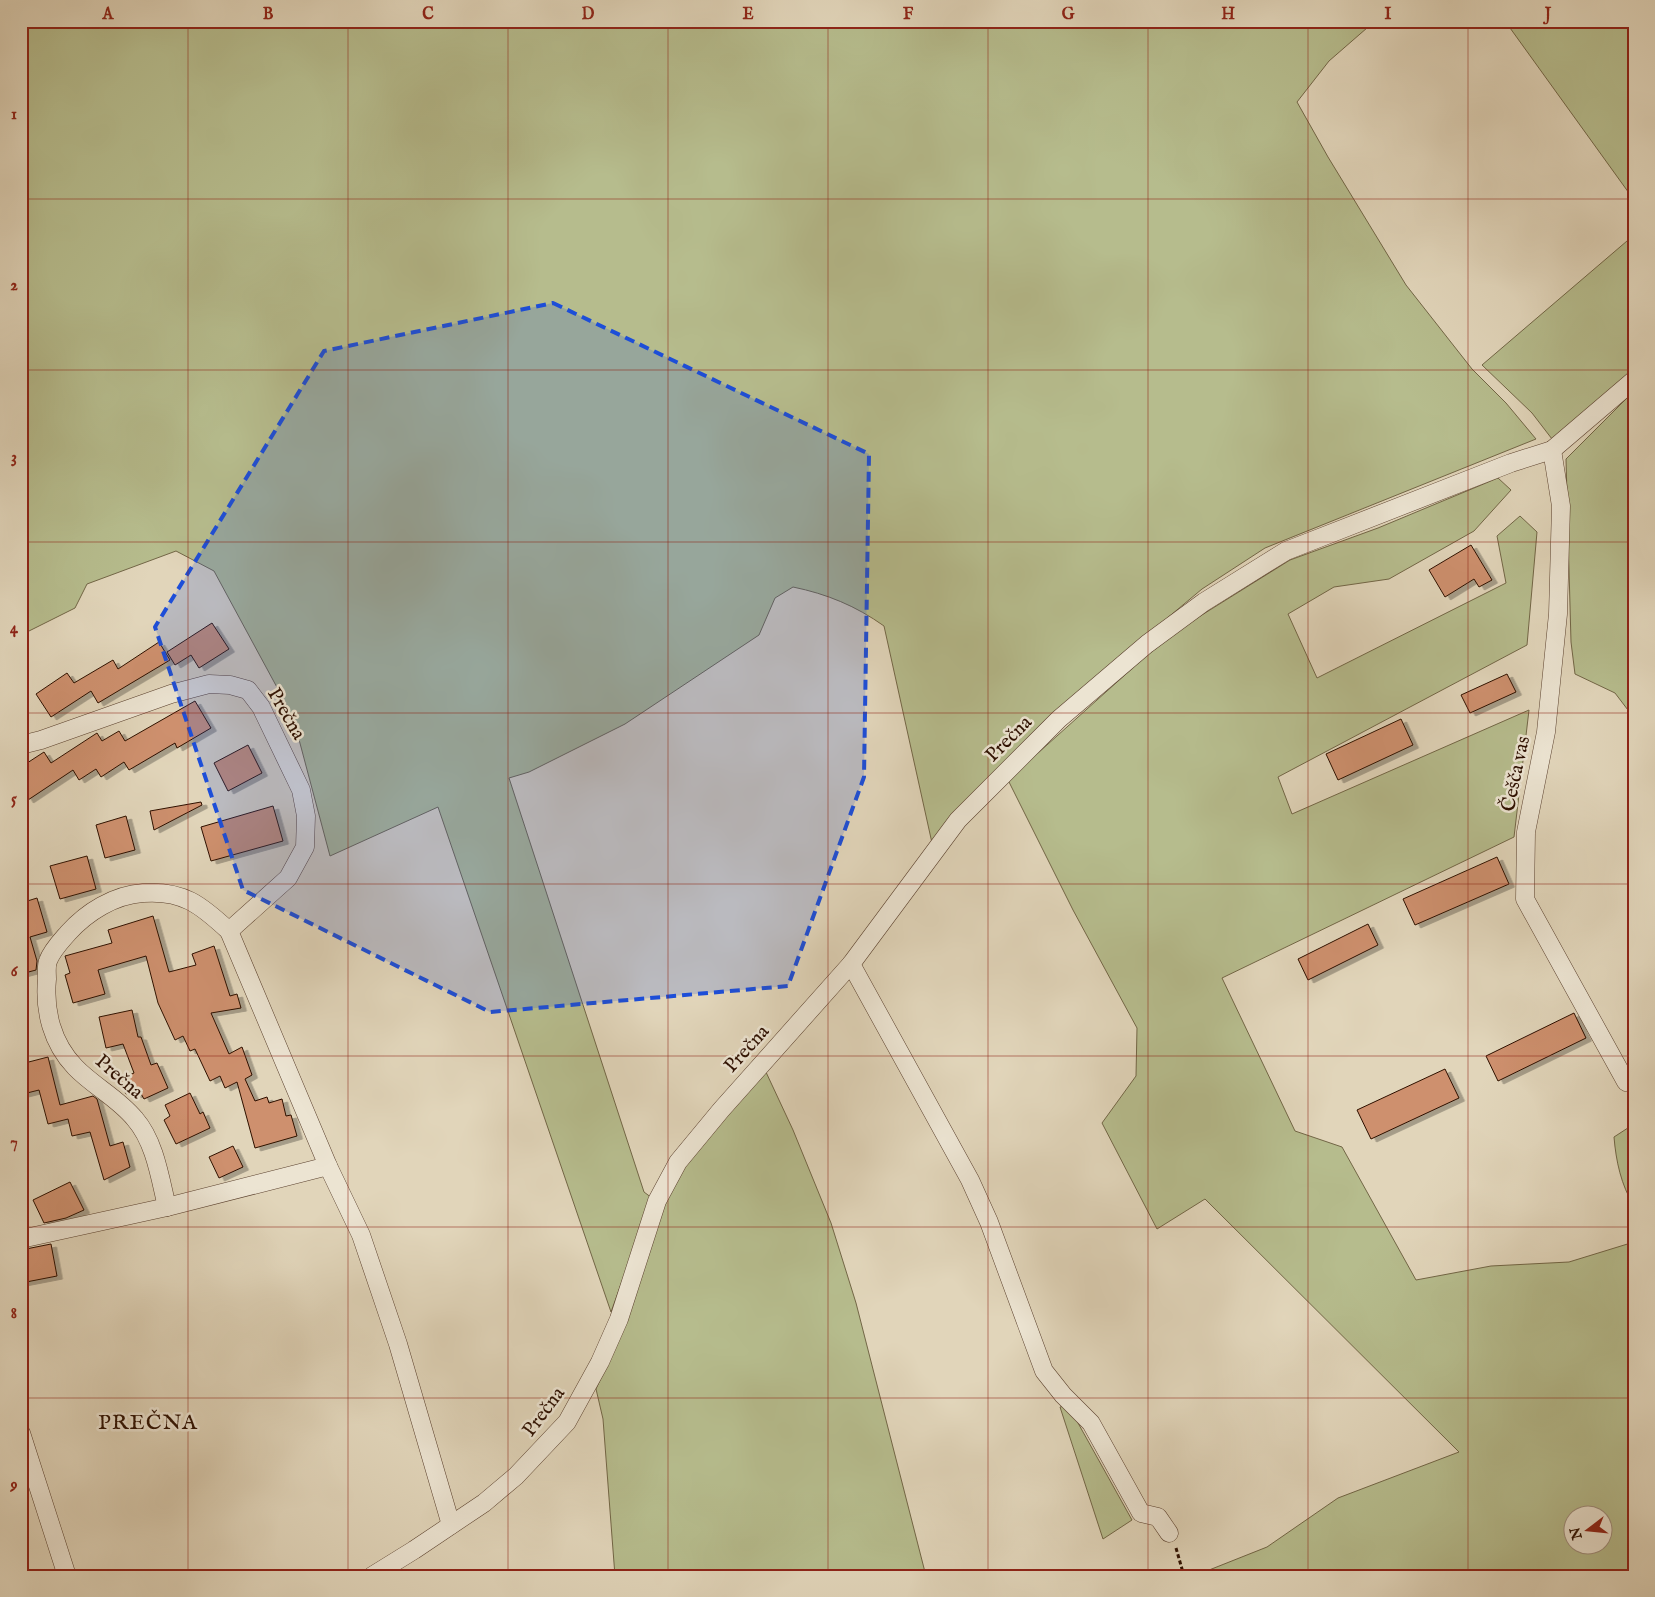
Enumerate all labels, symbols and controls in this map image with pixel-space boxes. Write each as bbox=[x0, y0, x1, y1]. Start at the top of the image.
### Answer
text: A bbox=[102, 5, 115, 25]
text: B bbox=[263, 5, 274, 25]
text: C bbox=[422, 5, 434, 25]
text: D bbox=[582, 5, 595, 25]
text: E bbox=[742, 5, 754, 25]
text: F bbox=[903, 5, 914, 25]
text: G bbox=[1062, 5, 1075, 25]
text: H bbox=[1221, 5, 1235, 25]
text: I bbox=[1385, 5, 1392, 25]
text: J bbox=[1543, 5, 1552, 25]
text: 1 bbox=[11, 105, 17, 125]
text: 2 bbox=[10, 276, 18, 296]
text: 3 bbox=[11, 448, 17, 468]
text: 4 bbox=[10, 619, 19, 639]
street label: Prečna bbox=[261, 684, 311, 745]
street label: Prečna bbox=[980, 710, 1038, 768]
street label: Češča vas bbox=[1496, 734, 1536, 814]
text: 5 bbox=[11, 790, 17, 810]
text: 6 bbox=[11, 962, 19, 982]
street label: Prečna bbox=[719, 1020, 775, 1078]
street label: Prečna bbox=[90, 1049, 149, 1105]
text: 7 bbox=[10, 1133, 18, 1153]
text: 8 bbox=[11, 1304, 17, 1324]
street label: Prečna bbox=[517, 1382, 571, 1442]
district label: PREČNA bbox=[98, 1409, 198, 1437]
text: 9 bbox=[10, 1476, 18, 1496]
north arrow bbox=[1562, 1504, 1612, 1554]
text: N bbox=[1566, 1525, 1587, 1543]

